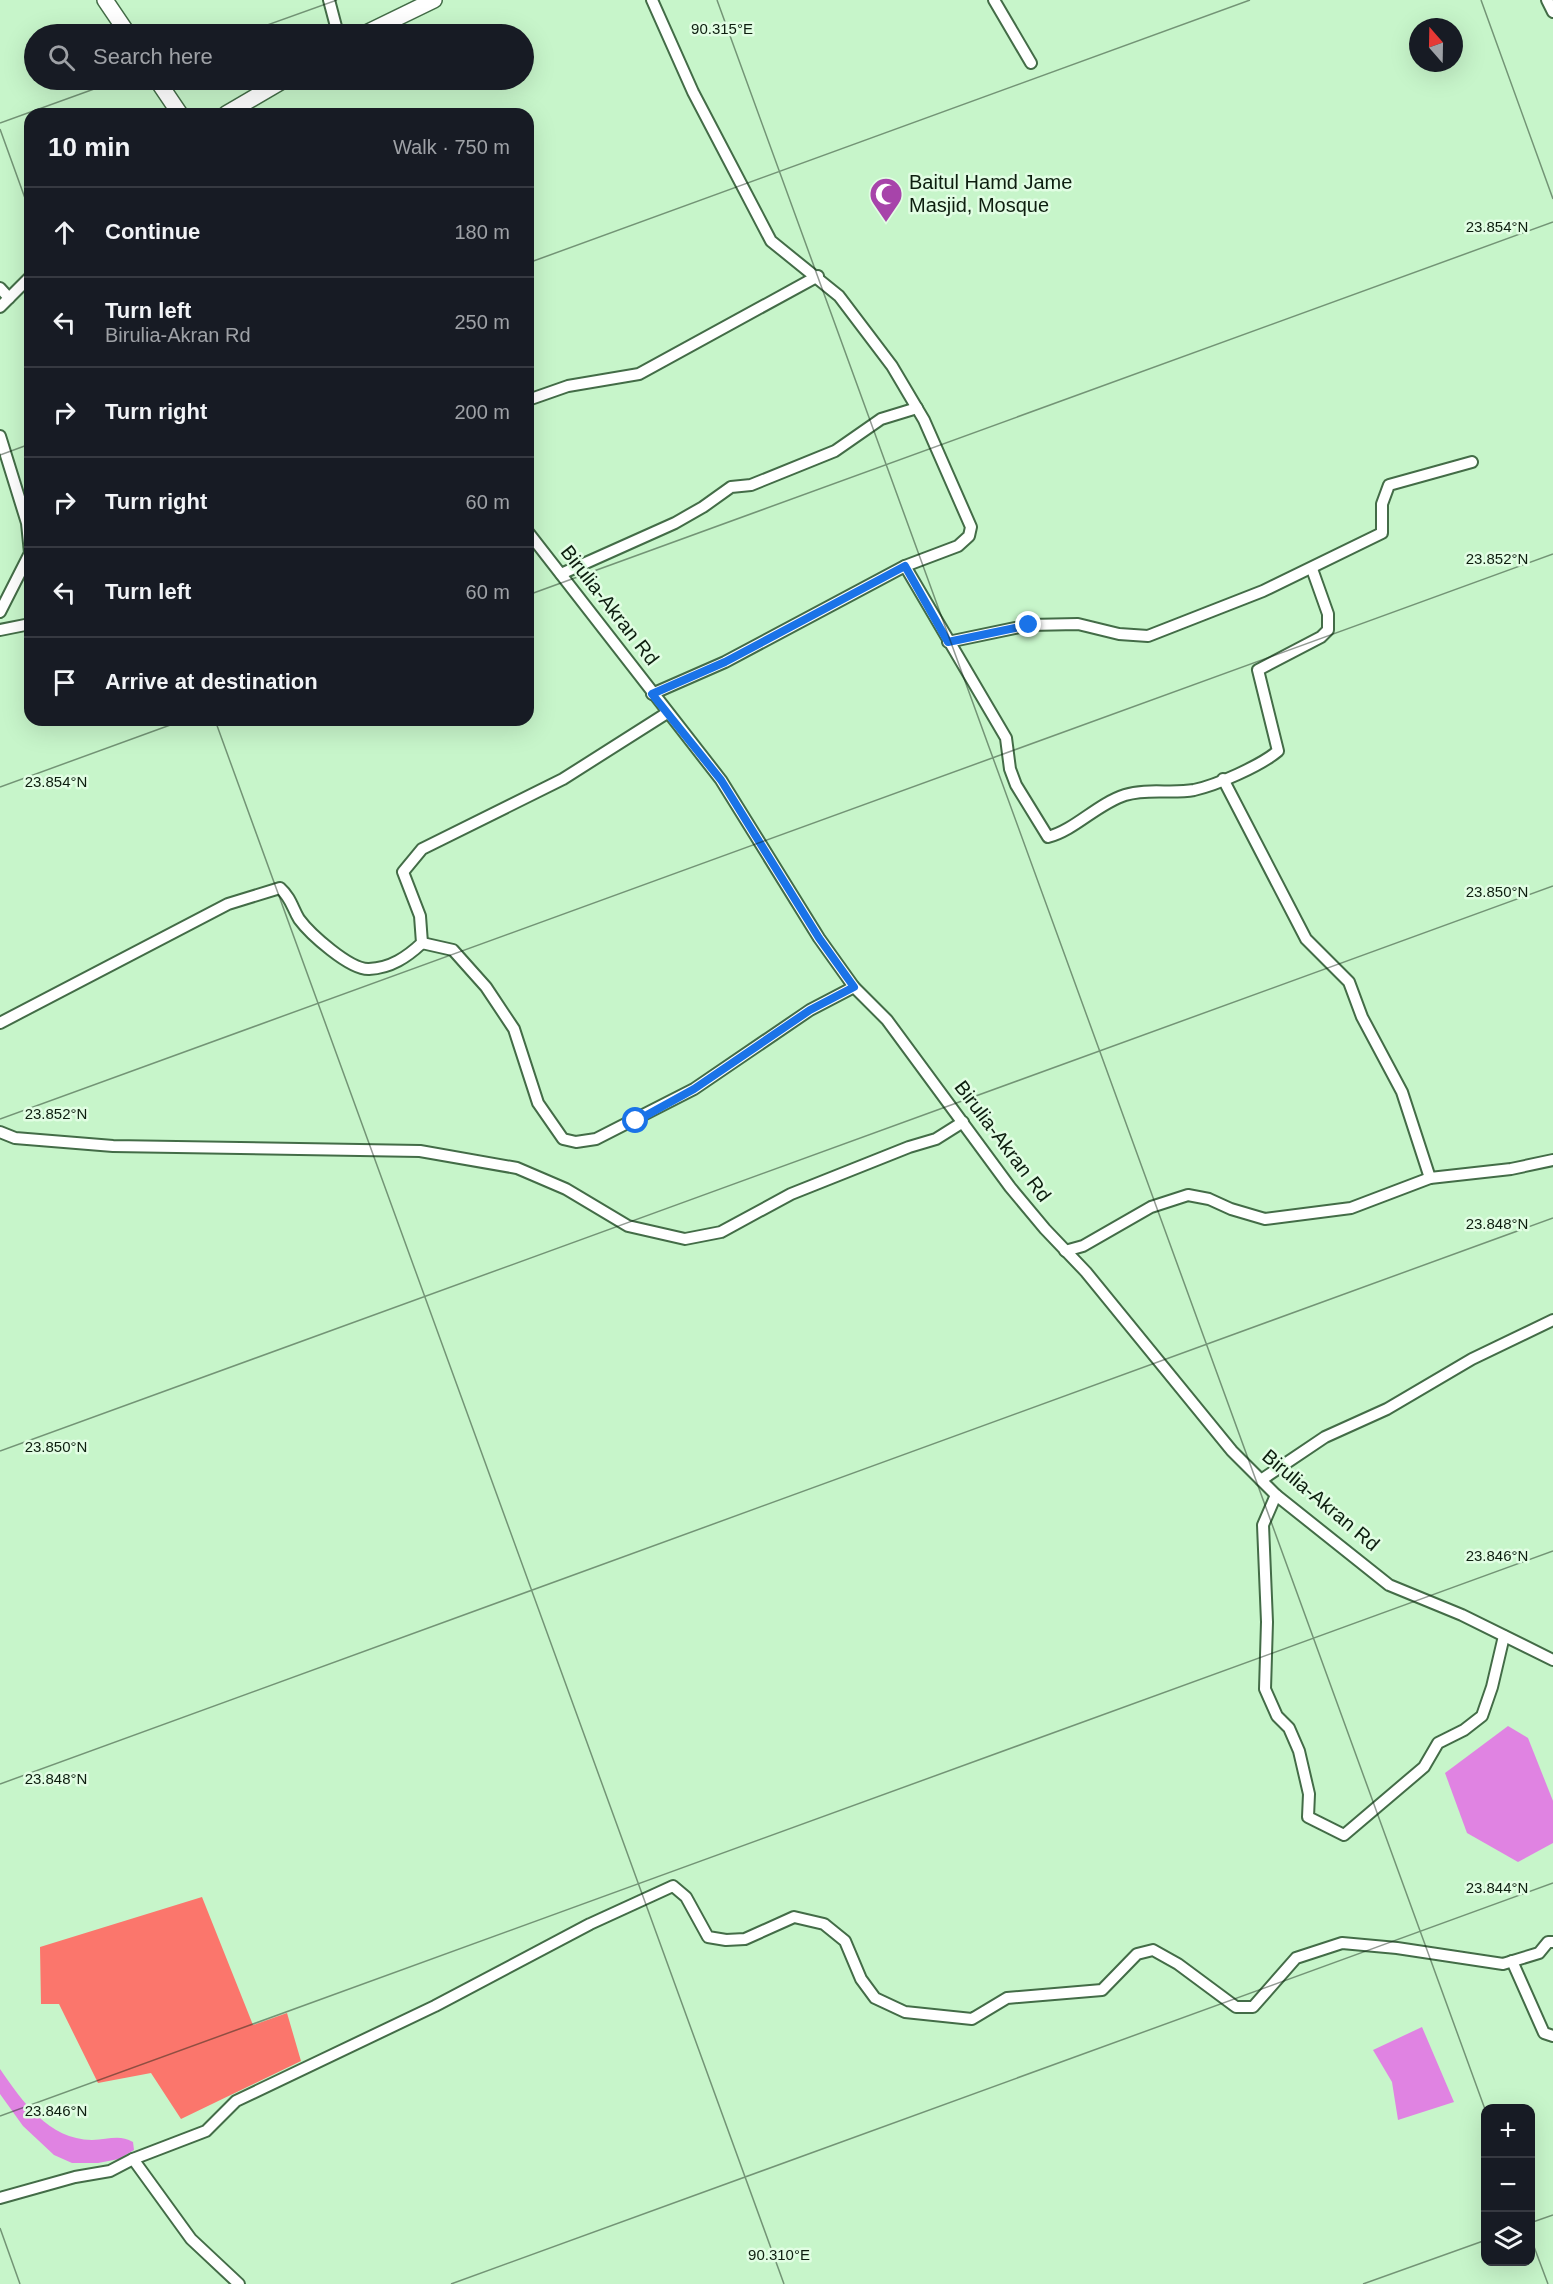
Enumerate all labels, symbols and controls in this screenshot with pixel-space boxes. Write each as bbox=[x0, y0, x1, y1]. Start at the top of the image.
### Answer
north arrow bbox=[1409, 18, 1463, 72]
text: 90.315°E bbox=[691, 20, 753, 37]
search box bbox=[24, 24, 534, 90]
icon: search bbox=[45, 41, 78, 74]
text: Search here bbox=[93, 44, 213, 69]
text: 10 min bbox=[48, 132, 130, 162]
text: Walk · 750 m bbox=[393, 136, 510, 158]
place label: Baitul Hamd Jame Masjid, Mosque bbox=[909, 171, 1072, 216]
mosque icon: Baitul Hamd Jame Masjid, Mosque bbox=[868, 176, 904, 223]
icon: ahead bbox=[48, 216, 81, 249]
text: 23.854°N bbox=[1466, 218, 1528, 235]
text: Continue bbox=[105, 219, 200, 244]
text: 180 m bbox=[454, 221, 510, 243]
text: Turn left bbox=[105, 298, 191, 323]
icon: left bbox=[48, 306, 81, 339]
text: 250 m bbox=[454, 311, 510, 333]
text: Birulia-Akran Rd bbox=[105, 324, 251, 346]
icon: right bbox=[48, 396, 81, 429]
text: Turn right bbox=[105, 399, 207, 424]
text: 200 m bbox=[454, 401, 510, 423]
icon: right bbox=[48, 486, 81, 519]
text: Turn right bbox=[105, 489, 207, 514]
text: 60 m bbox=[466, 491, 510, 513]
street label: Birulia-Akran Rd bbox=[557, 541, 663, 669]
text: 23.852°N bbox=[1466, 550, 1528, 567]
icon: left bbox=[48, 576, 81, 609]
text: Turn left bbox=[105, 579, 191, 604]
text: 60 m bbox=[466, 581, 510, 603]
route end bbox=[1015, 611, 1041, 637]
icon: arrive bbox=[48, 666, 81, 699]
text: Arrive at destination bbox=[105, 669, 318, 694]
text: 23.854°N bbox=[25, 773, 87, 790]
text: 23.850°N bbox=[1466, 883, 1528, 900]
street label: Birulia-Akran Rd bbox=[950, 1076, 1056, 1206]
text: 23.852°N bbox=[25, 1105, 87, 1122]
route start bbox=[622, 1107, 648, 1133]
text: 23.848°N bbox=[1466, 1215, 1528, 1232]
text: 23.850°N bbox=[25, 1438, 87, 1455]
street label: Birulia-Akran Rd bbox=[1258, 1445, 1384, 1555]
text: 23.846°N bbox=[1466, 1547, 1528, 1564]
text: 23.848°N bbox=[25, 1770, 87, 1787]
text: 23.844°N bbox=[1466, 1879, 1528, 1896]
text: 23.846°N bbox=[25, 2102, 87, 2119]
map controls bbox=[1481, 2104, 1535, 2266]
button: + bbox=[1481, 2104, 1535, 2158]
button: − bbox=[1481, 2158, 1535, 2212]
button: layers bbox=[1481, 2212, 1535, 2266]
text: 90.310°E bbox=[748, 2246, 810, 2263]

